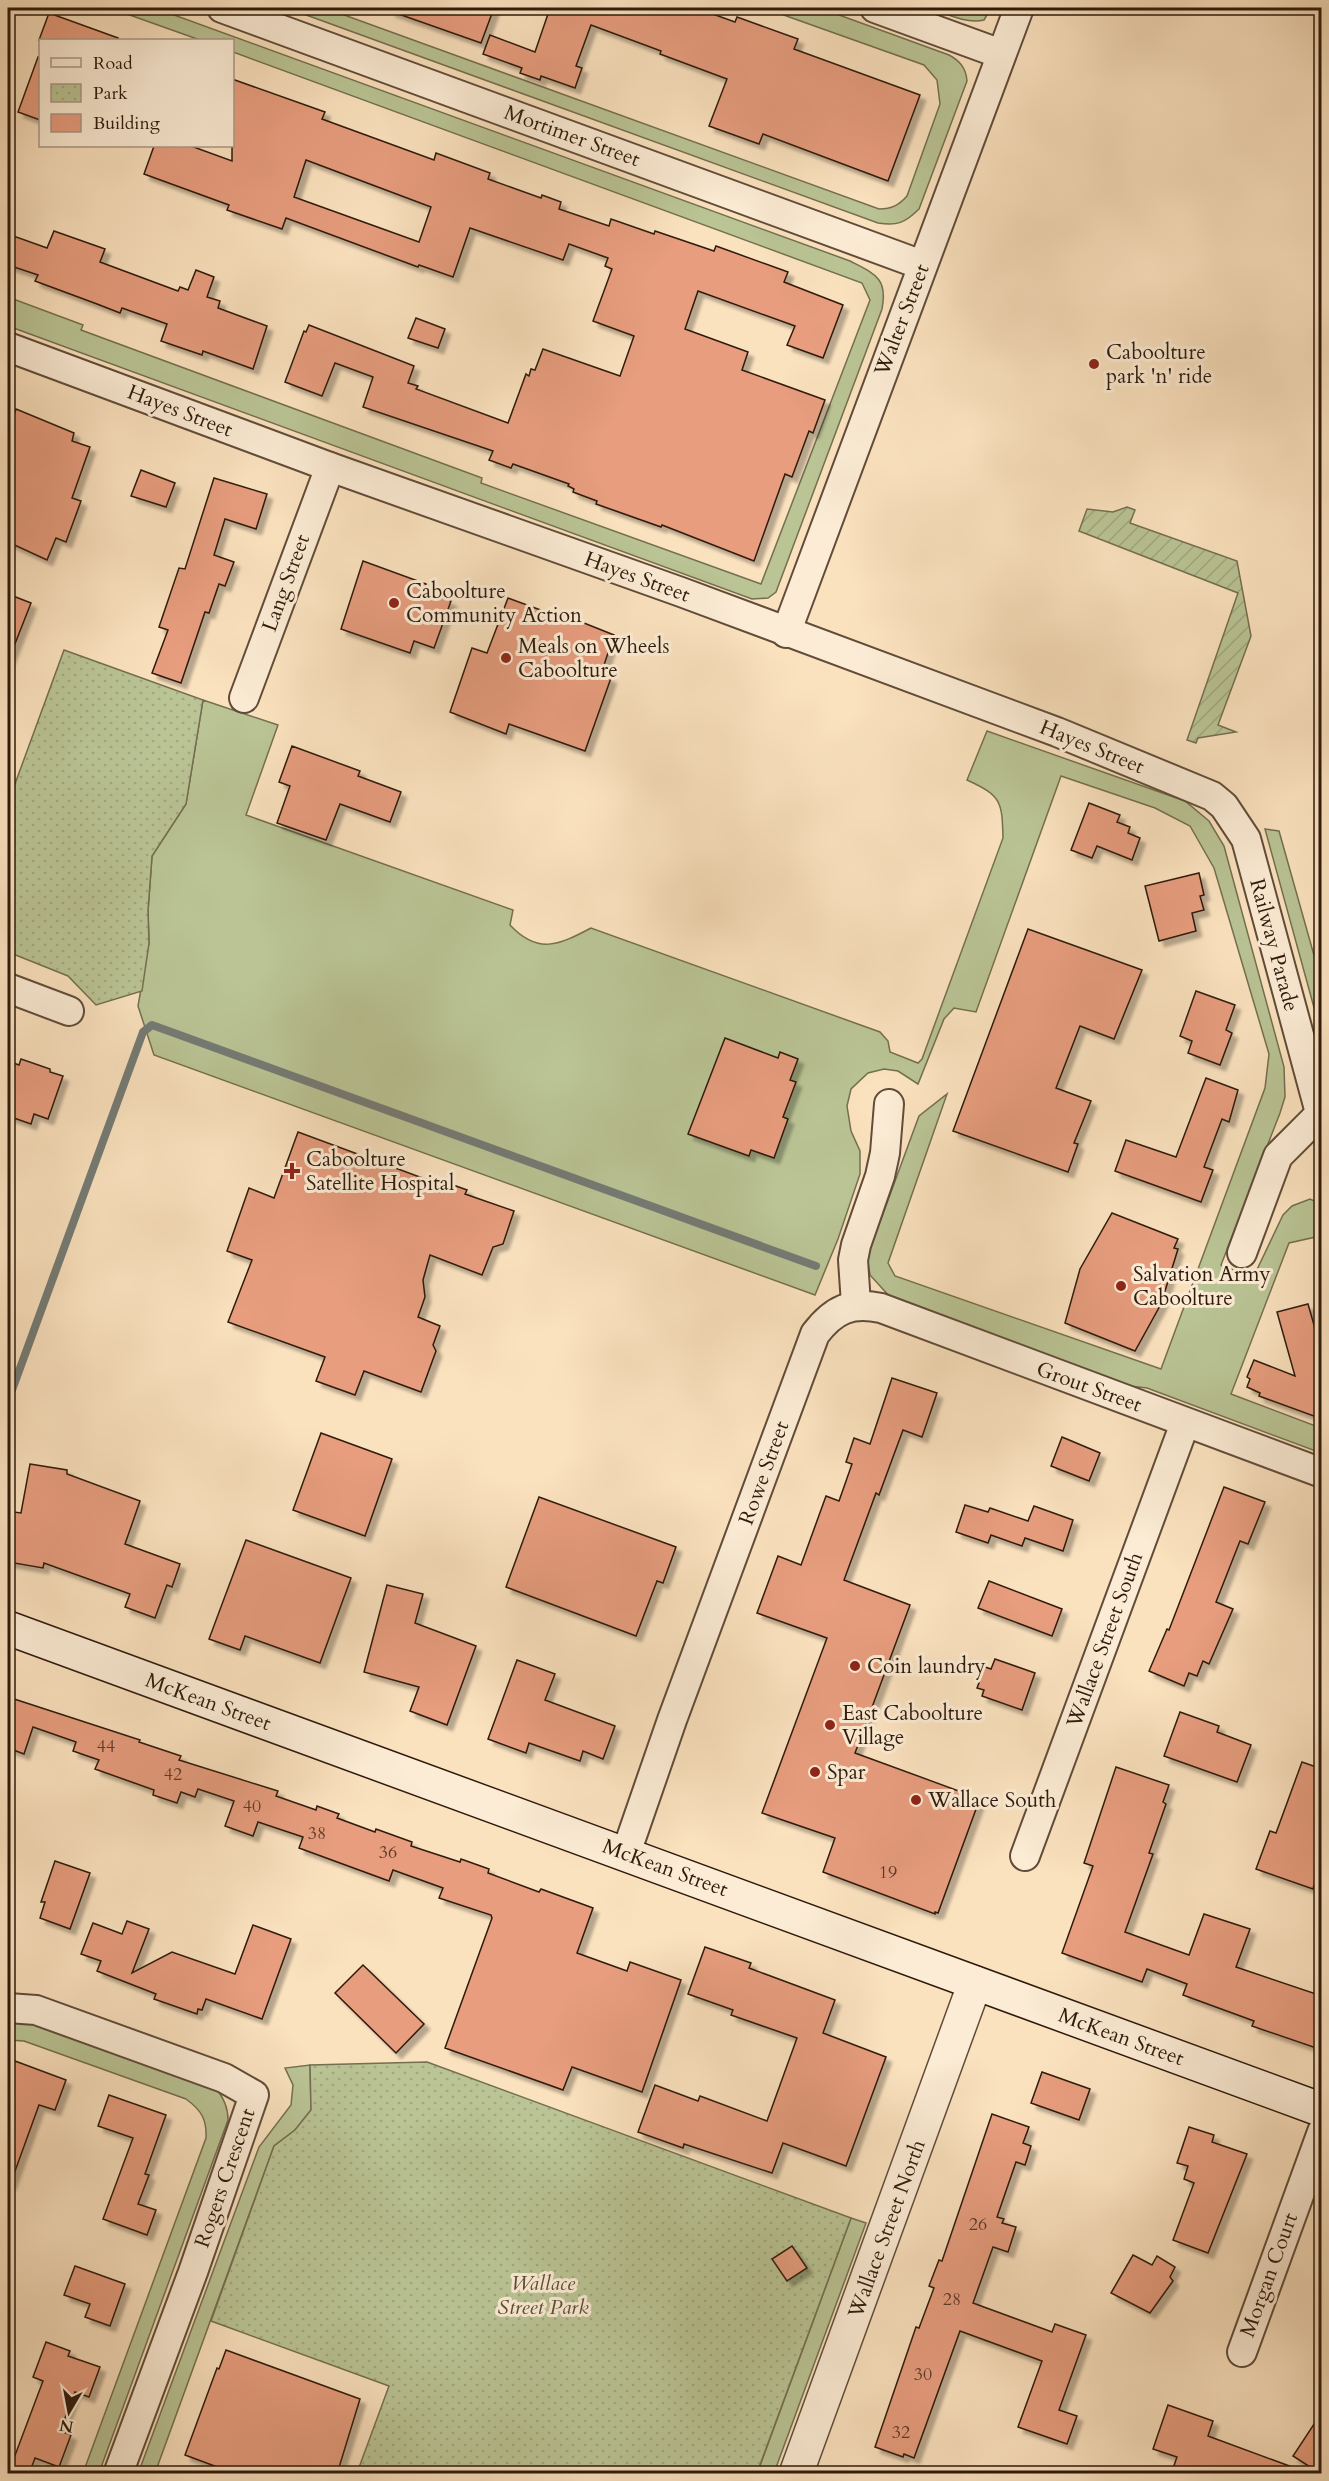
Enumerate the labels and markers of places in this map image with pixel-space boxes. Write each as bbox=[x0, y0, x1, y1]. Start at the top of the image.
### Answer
place label: Caboolture park 'n' ride bbox=[1106, 338, 1212, 391]
marker: Caboolture park 'n' ride bbox=[1087, 357, 1101, 371]
place label: Caboolture Community Action bbox=[406, 577, 582, 630]
marker: Caboolture Community Action bbox=[387, 596, 401, 610]
place label: Meals on Wheels Caboolture bbox=[518, 632, 669, 685]
marker: Meals on Wheels Caboolture bbox=[499, 651, 513, 665]
place label: Caboolture Satellite Hospital bbox=[306, 1145, 454, 1198]
marker: Caboolture Satellite Hospital bbox=[283, 1162, 301, 1180]
place label: Salvation Army Caboolture bbox=[1133, 1260, 1271, 1313]
marker: Salvation Army Caboolture bbox=[1114, 1279, 1128, 1293]
place label: Coin laundry bbox=[867, 1652, 986, 1681]
marker: Coin laundry bbox=[848, 1659, 862, 1673]
place label: East Caboolture Village bbox=[842, 1699, 983, 1752]
marker: East Caboolture Village bbox=[823, 1718, 837, 1732]
place label: Spar bbox=[827, 1758, 866, 1787]
marker: Spar bbox=[808, 1765, 822, 1779]
place label: Wallace South bbox=[927, 1786, 1057, 1815]
marker: Wallace South bbox=[909, 1793, 923, 1807]

